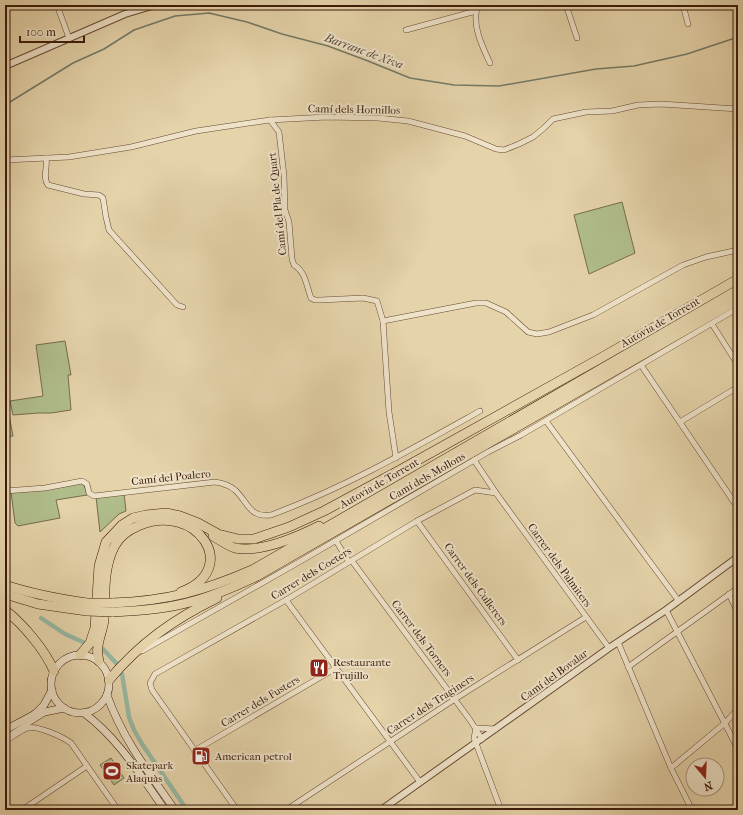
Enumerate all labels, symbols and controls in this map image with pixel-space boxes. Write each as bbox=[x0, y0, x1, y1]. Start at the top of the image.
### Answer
scale bar bbox=[20, 18, 84, 44]
text: 100 m bbox=[26, 25, 56, 39]
water label: Barranc de Xiva bbox=[322, 30, 405, 72]
street label: Camí dels Hornillos bbox=[308, 102, 400, 117]
street label: Camí del Pla de Quart bbox=[266, 152, 289, 256]
street label: Autovia de Torrent bbox=[617, 294, 702, 351]
street label: Camí dels Mollons bbox=[387, 449, 468, 503]
street label: Autovia de Torrent bbox=[336, 455, 421, 512]
street label: Camí del Poalero bbox=[131, 467, 212, 488]
street label: Carrer dels Palmiters bbox=[525, 521, 594, 610]
street label: Carrer dels Cullerers bbox=[441, 540, 510, 628]
street label: Carrer dels Coeters bbox=[269, 544, 354, 603]
street label: Carrer dels Torners bbox=[389, 598, 455, 679]
street label: Camí del Bovalar bbox=[518, 646, 591, 704]
place label: Restaurante Trujillo bbox=[333, 656, 392, 682]
restaurant icon: Restaurante Trujillo bbox=[308, 657, 330, 679]
street label: Carrer dels Traginers bbox=[384, 671, 476, 737]
street label: Carrer dels Fusters bbox=[219, 673, 302, 730]
fuel station icon: American petrol bbox=[190, 745, 212, 767]
place label: American petrol bbox=[214, 750, 292, 763]
north arrow bbox=[685, 757, 725, 797]
place label: Skatepark Alaquàs bbox=[125, 759, 173, 785]
sports icon: Skatepark Alaquàs bbox=[101, 760, 123, 782]
text: N bbox=[701, 778, 714, 794]

